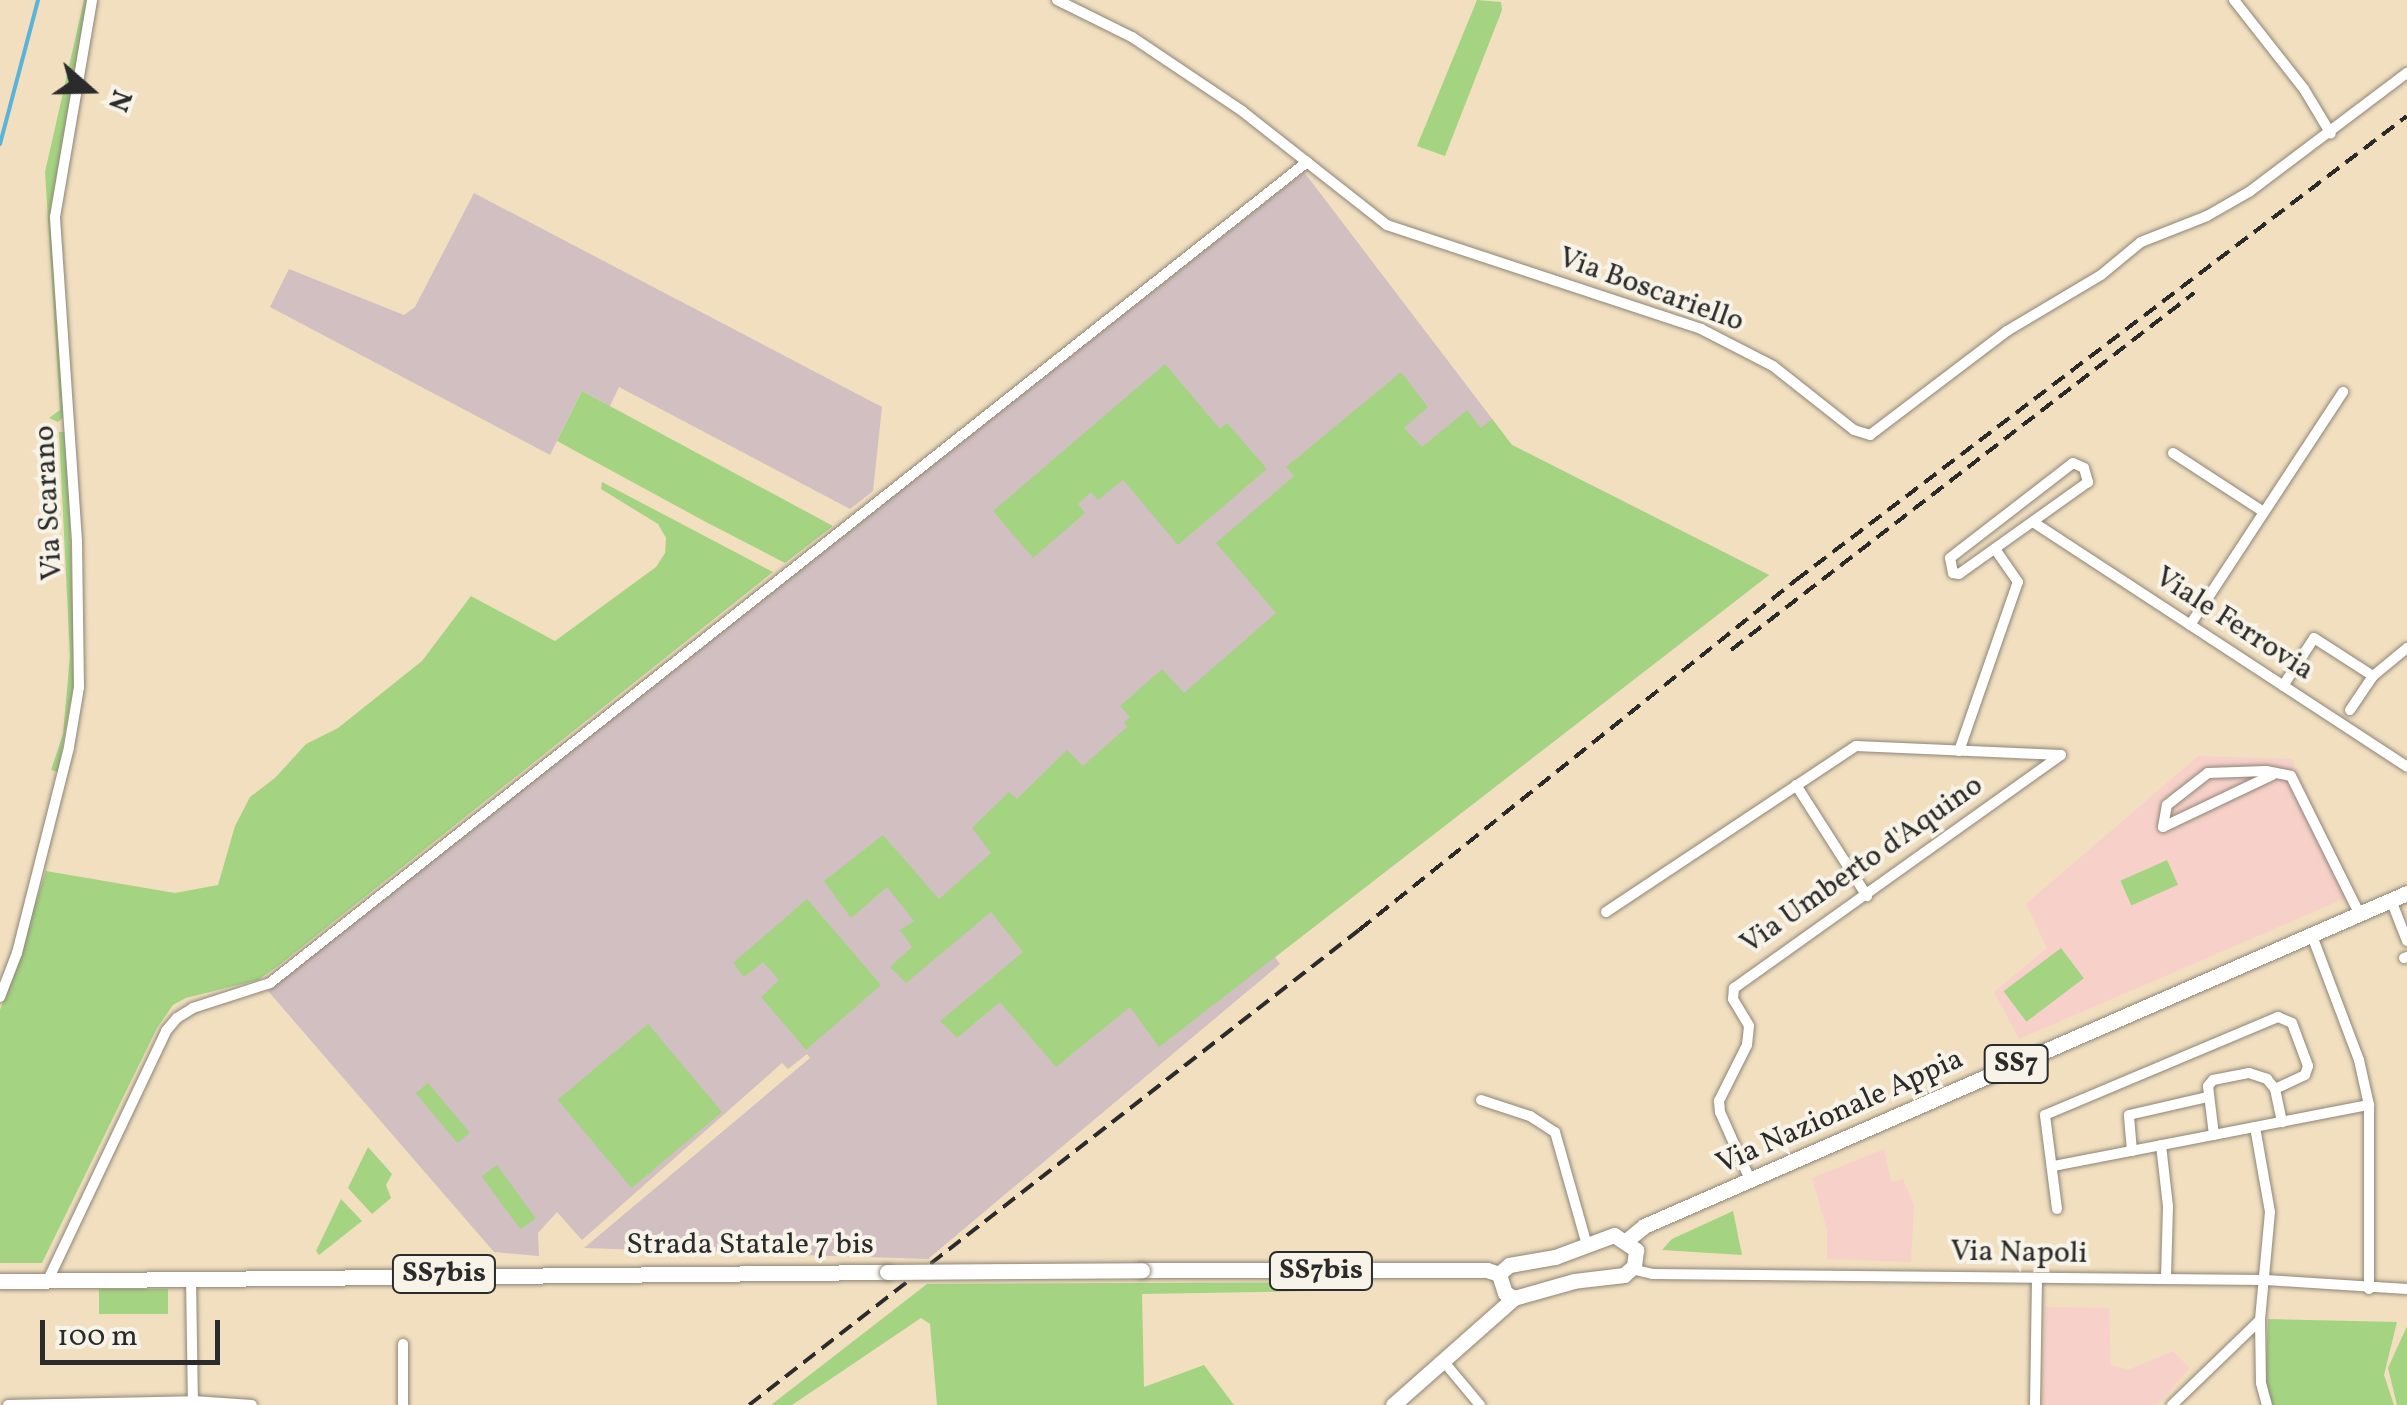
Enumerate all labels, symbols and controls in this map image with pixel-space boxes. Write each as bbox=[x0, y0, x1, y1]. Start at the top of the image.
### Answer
north arrow bbox=[40, 40, 140, 140]
text: N bbox=[97, 84, 140, 117]
street label: Via Boscariello bbox=[1553, 240, 1749, 340]
street label: Via Scarano bbox=[27, 424, 71, 582]
street label: Viale Ferrovia bbox=[2148, 559, 2320, 689]
street label: Via Umberto d'Aquino bbox=[1734, 768, 1990, 962]
street label: Via Nazionale Appia bbox=[1711, 1041, 1969, 1183]
road number: SS7 bbox=[1984, 1041, 2048, 1087]
street label: Strada Statale 7 bis bbox=[626, 1227, 874, 1263]
street label: Via Napoli bbox=[1950, 1234, 2088, 1272]
road number: SS7bis bbox=[1268, 1248, 1374, 1294]
road number: SS7bis bbox=[392, 1251, 496, 1297]
scale bar bbox=[45, 1300, 225, 1362]
text: 100 m bbox=[57, 1316, 138, 1358]

